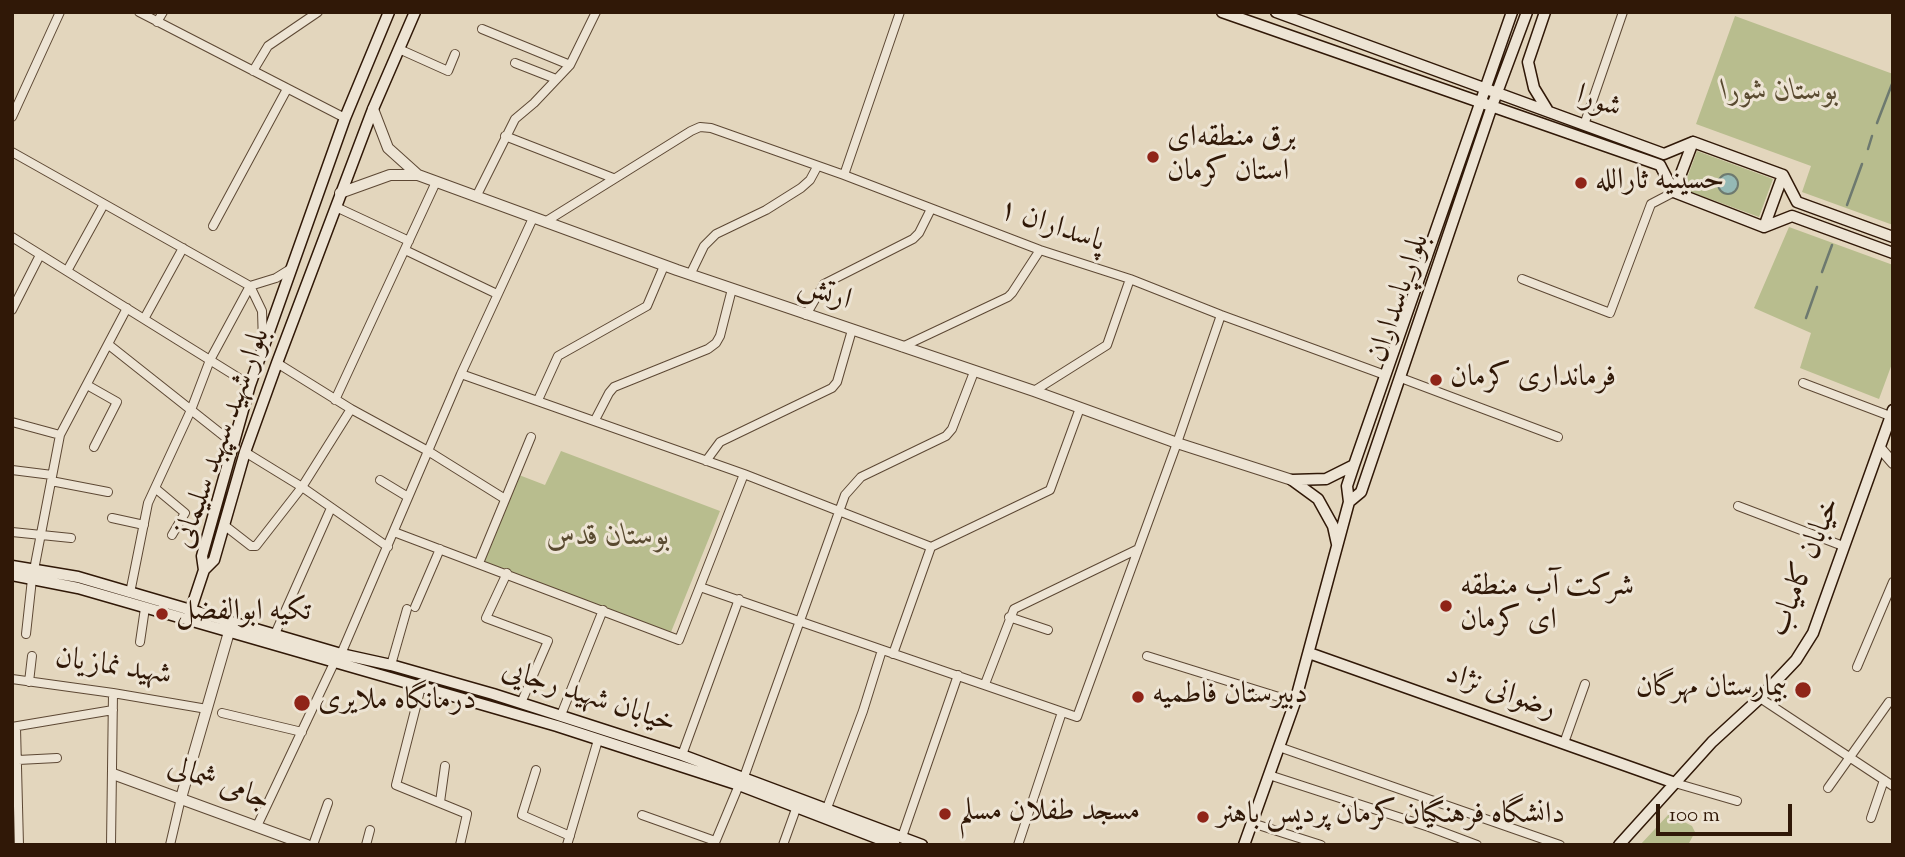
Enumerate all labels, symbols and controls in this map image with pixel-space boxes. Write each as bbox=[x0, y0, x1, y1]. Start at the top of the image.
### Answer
park label: بوستان شورا bbox=[1722, 76, 1838, 112]
street label: شورا bbox=[1570, 79, 1626, 129]
place label: برق منطقه‌ای استان کرمان bbox=[1167, 122, 1296, 192]
marker: برق منطقه‌ای استان کرمان bbox=[1145, 149, 1161, 165]
place label: حسینیه ثارالله bbox=[1595, 165, 1724, 201]
marker: حسینیه ثارالله bbox=[1573, 175, 1589, 191]
street label: پاسداران ۱ bbox=[993, 193, 1109, 263]
street label: بلوار پاسداران bbox=[1362, 230, 1440, 368]
street label: ارتش bbox=[793, 269, 855, 321]
street label: بلوار شهید سپهبد سلیمانی bbox=[168, 324, 280, 554]
place label: فرمانداری کرمان bbox=[1450, 362, 1616, 398]
marker: فرمانداری کرمان bbox=[1428, 372, 1444, 388]
street label: خیابان کامیاب bbox=[1763, 493, 1851, 643]
park label: بوستان قدس bbox=[546, 521, 670, 557]
place label: شرکت آب منطقه ای کرمان bbox=[1460, 571, 1634, 642]
place label: تکیه ابوالفضل bbox=[176, 596, 311, 632]
marker: شرکت آب منطقه ای کرمان bbox=[1438, 598, 1454, 614]
marker: تکیه ابوالفضل bbox=[154, 606, 170, 622]
street label: شهید نمازیان bbox=[52, 642, 174, 696]
street label: خیابان شهید رجایی bbox=[496, 654, 680, 744]
street label: رضوانی نژاد bbox=[1440, 658, 1560, 730]
place label: بیمارستان مهرگان bbox=[1636, 672, 1787, 708]
place label: دبیرستان فاطمیه bbox=[1152, 679, 1308, 715]
marker: بیمارستان مهرگان bbox=[1793, 680, 1813, 700]
place label: درمانگاه ملایری bbox=[318, 685, 476, 721]
marker: دبیرستان فاطمیه bbox=[1130, 689, 1146, 705]
marker: درمانگاه ملایری bbox=[292, 693, 312, 713]
street label: جامی شمالی bbox=[162, 751, 274, 821]
scale bar bbox=[1660, 790, 1797, 834]
place label: مسجد طفلان مسلم bbox=[959, 796, 1140, 832]
place label: دانشگاه فرهنگیان کرمان پردیس باهنر bbox=[1217, 799, 1565, 835]
text: 100 m bbox=[1669, 801, 1720, 831]
marker: مسجد طفلان مسلم bbox=[937, 806, 953, 822]
marker: دانشگاه فرهنگیان کرمان پردیس باهنر bbox=[1195, 809, 1211, 825]

